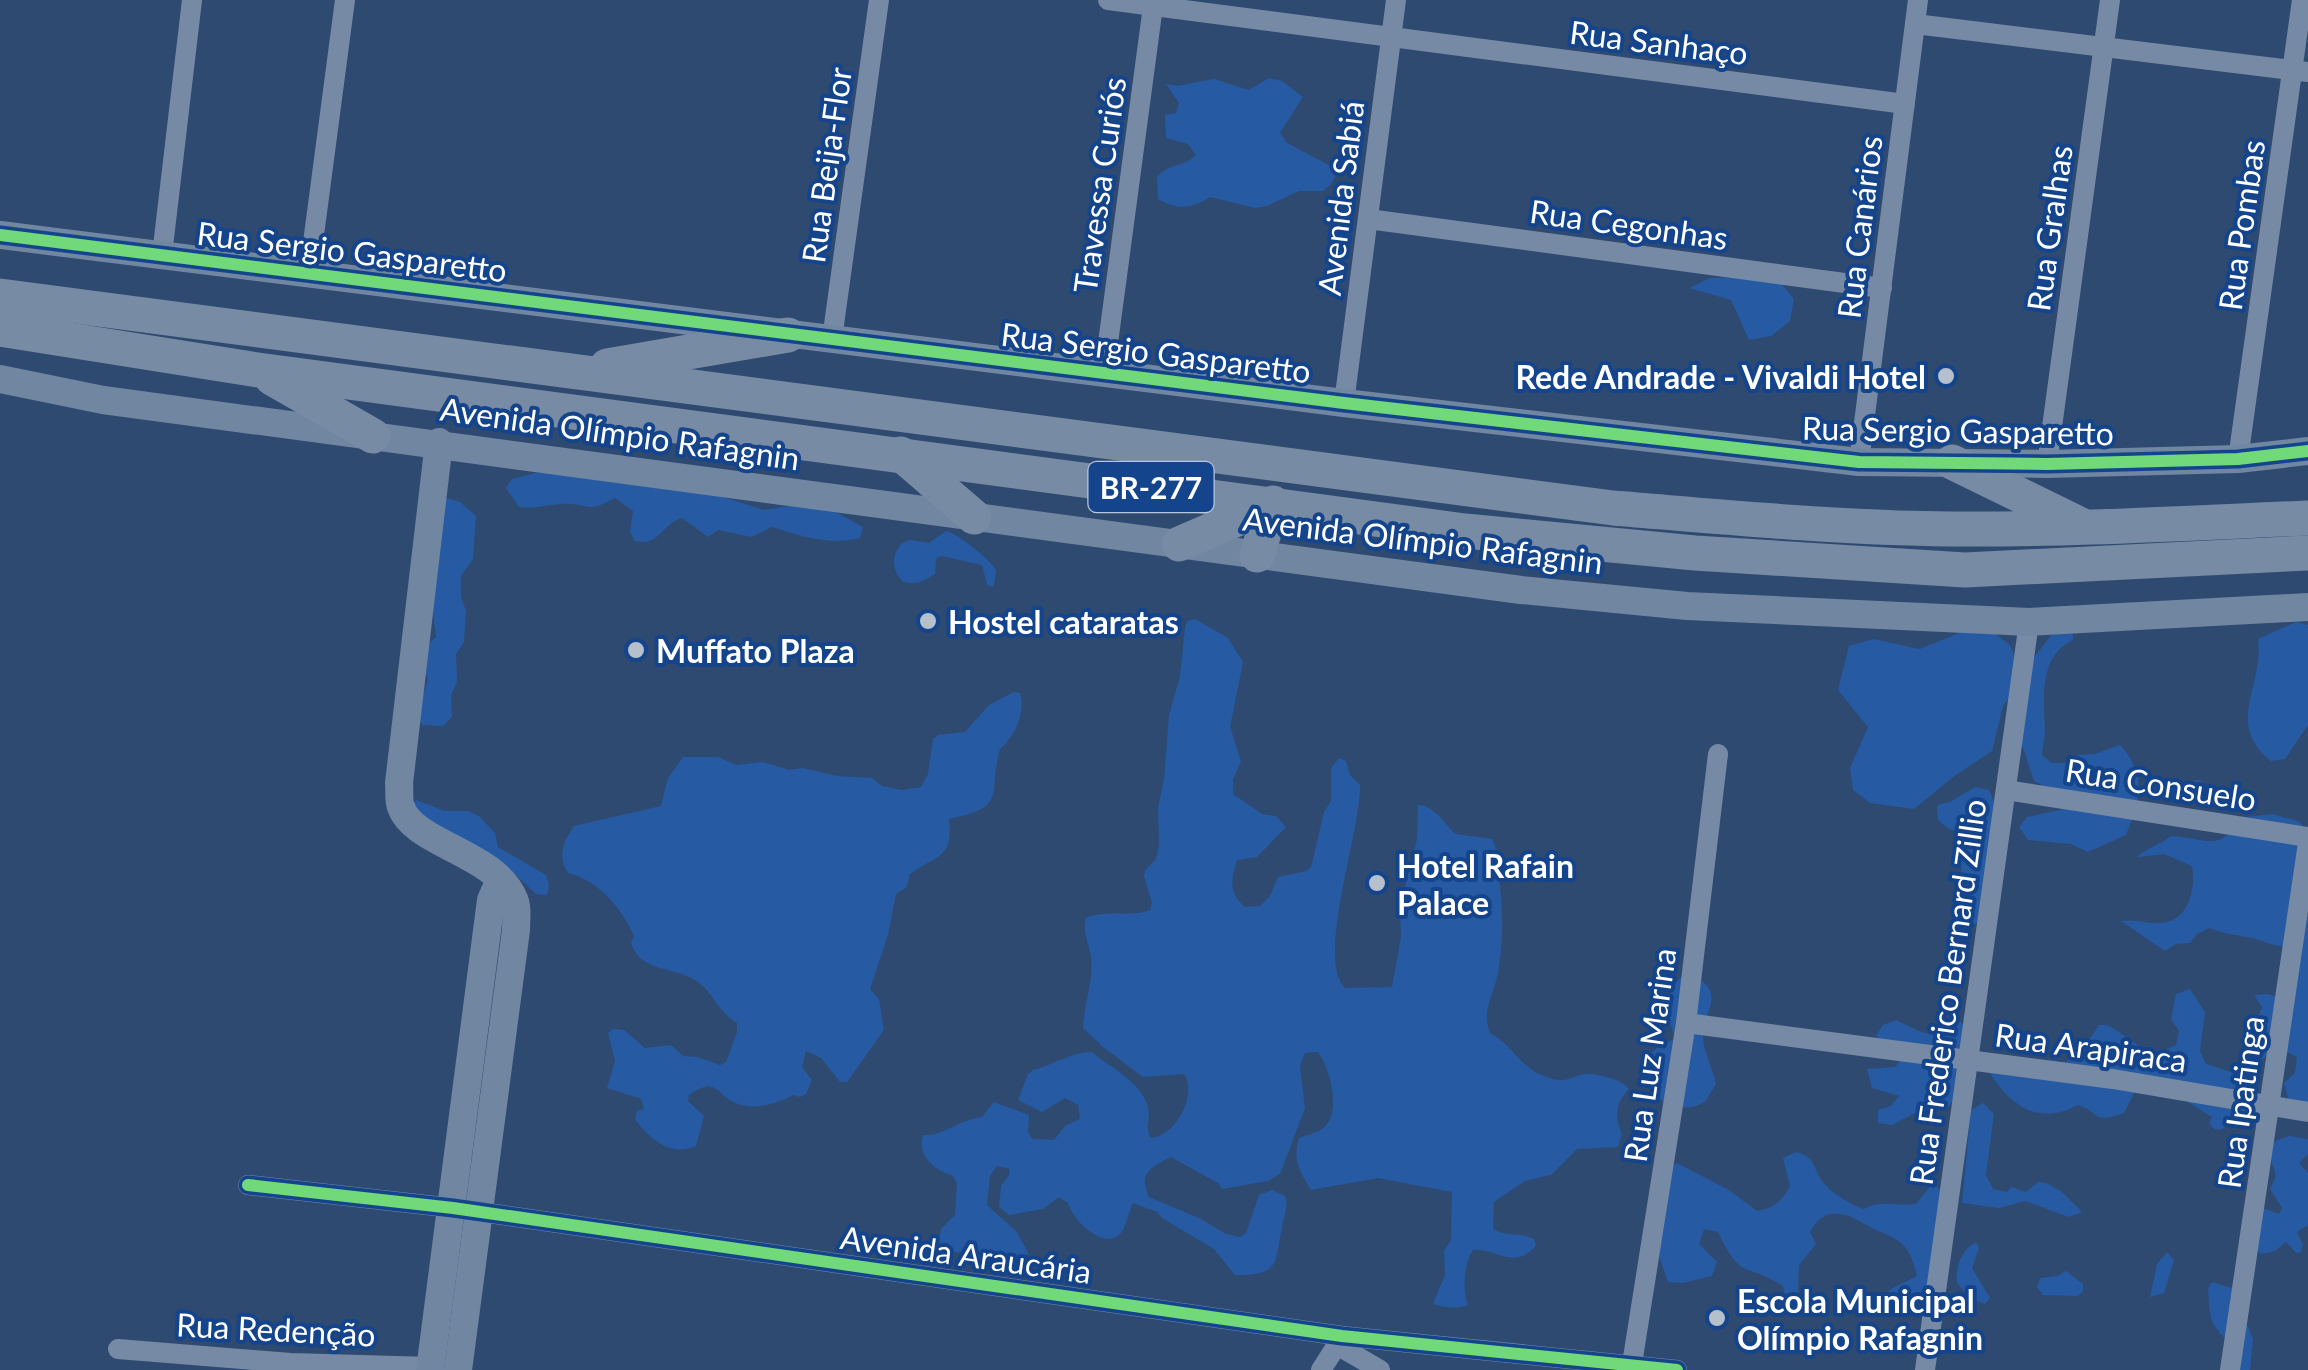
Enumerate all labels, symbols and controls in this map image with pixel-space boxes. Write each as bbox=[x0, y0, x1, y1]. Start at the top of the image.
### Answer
street label: Rua Sanhaço bbox=[1568, 12, 1750, 72]
street label: Rua Beija-Flor bbox=[793, 64, 859, 265]
street label: Travessa Curiós bbox=[1065, 75, 1133, 295]
street label: Avenida Sabiá bbox=[1309, 99, 1371, 297]
street label: Rua Canários bbox=[1828, 133, 1890, 321]
street label: Rua Pombas bbox=[2210, 137, 2272, 313]
street label: Rua Gralhas bbox=[2018, 143, 2080, 313]
street label: Rua Cegonhas bbox=[1528, 191, 1730, 257]
street label: Rua Sergio Gasparetto bbox=[195, 213, 509, 289]
street label: Rua Sergio Gasparetto bbox=[999, 314, 1313, 390]
place label: Rede Andrade - Vivaldi Hotel bbox=[1515, 357, 1926, 396]
marker: Rede Andrade - Vivaldi Hotel bbox=[1935, 365, 1957, 387]
street label: Avenida Olímpio Rafagnin bbox=[438, 388, 802, 478]
street label: Rua Sergio Gasparetto bbox=[1802, 408, 2114, 452]
road number: BR-277 bbox=[1088, 462, 1214, 512]
street label: Avenida Olímpio Rafagnin bbox=[1241, 499, 1605, 581]
place label: Hostel cataratas bbox=[948, 602, 1179, 641]
marker: Hostel cataratas bbox=[917, 610, 939, 632]
place label: Muffato Plaza bbox=[656, 631, 855, 670]
marker: Muffato Plaza bbox=[625, 639, 647, 661]
street label: Rua Consuelo bbox=[2063, 750, 2259, 818]
street label: Rua Frederico Bernard Zillio bbox=[1901, 797, 1993, 1187]
place label: Hotel Rafain Palace bbox=[1397, 846, 1574, 922]
marker: Hotel Rafain Palace bbox=[1366, 872, 1388, 894]
street label: Rua Luz Marina bbox=[1615, 946, 1683, 1164]
street label: Rua Ipatinga bbox=[2209, 1013, 2271, 1191]
street label: Rua Arapiraca bbox=[1993, 1014, 2189, 1080]
street label: Avenida Araucária bbox=[838, 1217, 1094, 1291]
place label: Escola Municipal Olímpio Rafagnin bbox=[1737, 1281, 1983, 1357]
street label: Rua Redenção bbox=[175, 1304, 377, 1354]
marker: Escola Municipal Olímpio Rafagnin bbox=[1706, 1307, 1728, 1329]

